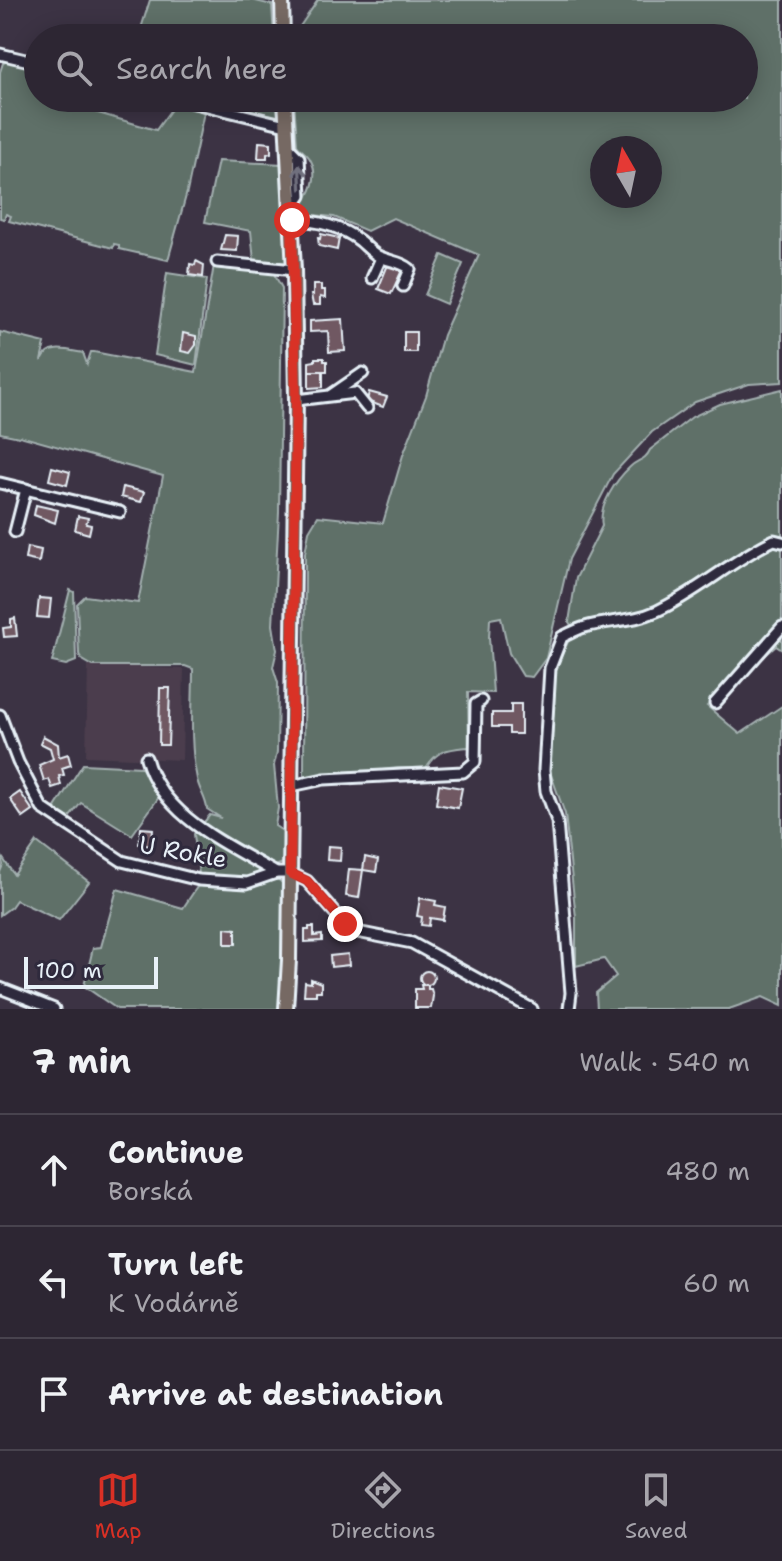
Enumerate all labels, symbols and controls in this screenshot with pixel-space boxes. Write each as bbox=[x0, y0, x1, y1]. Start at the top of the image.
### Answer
search box bbox=[24, 24, 758, 112]
icon: search bbox=[52, 46, 96, 90]
text: Search here bbox=[116, 48, 287, 89]
north arrow bbox=[590, 136, 662, 208]
one-way arrow bbox=[293, 164, 308, 191]
route start bbox=[274, 202, 310, 238]
street label: U Rokle bbox=[137, 829, 229, 875]
route end bbox=[327, 906, 363, 942]
scale bar bbox=[24, 953, 158, 989]
text: 100 m bbox=[36, 956, 102, 985]
text: 7 min bbox=[32, 1038, 131, 1084]
text: Walk · 540 m bbox=[579, 1044, 750, 1079]
text: Continue bbox=[108, 1132, 244, 1173]
icon: ahead bbox=[32, 1148, 76, 1192]
text: 480 m bbox=[665, 1153, 750, 1188]
text: Borská bbox=[108, 1173, 193, 1208]
text: Turn left bbox=[108, 1244, 243, 1285]
icon: left bbox=[32, 1260, 76, 1304]
text: 60 m bbox=[683, 1265, 750, 1300]
text: K Vodárně bbox=[108, 1285, 239, 1320]
icon: arrive bbox=[32, 1372, 76, 1416]
text: Arrive at destination bbox=[108, 1374, 443, 1415]
tab: Map bbox=[95, 1468, 142, 1545]
tab: Directions bbox=[331, 1468, 436, 1545]
tab: Saved bbox=[625, 1468, 687, 1545]

